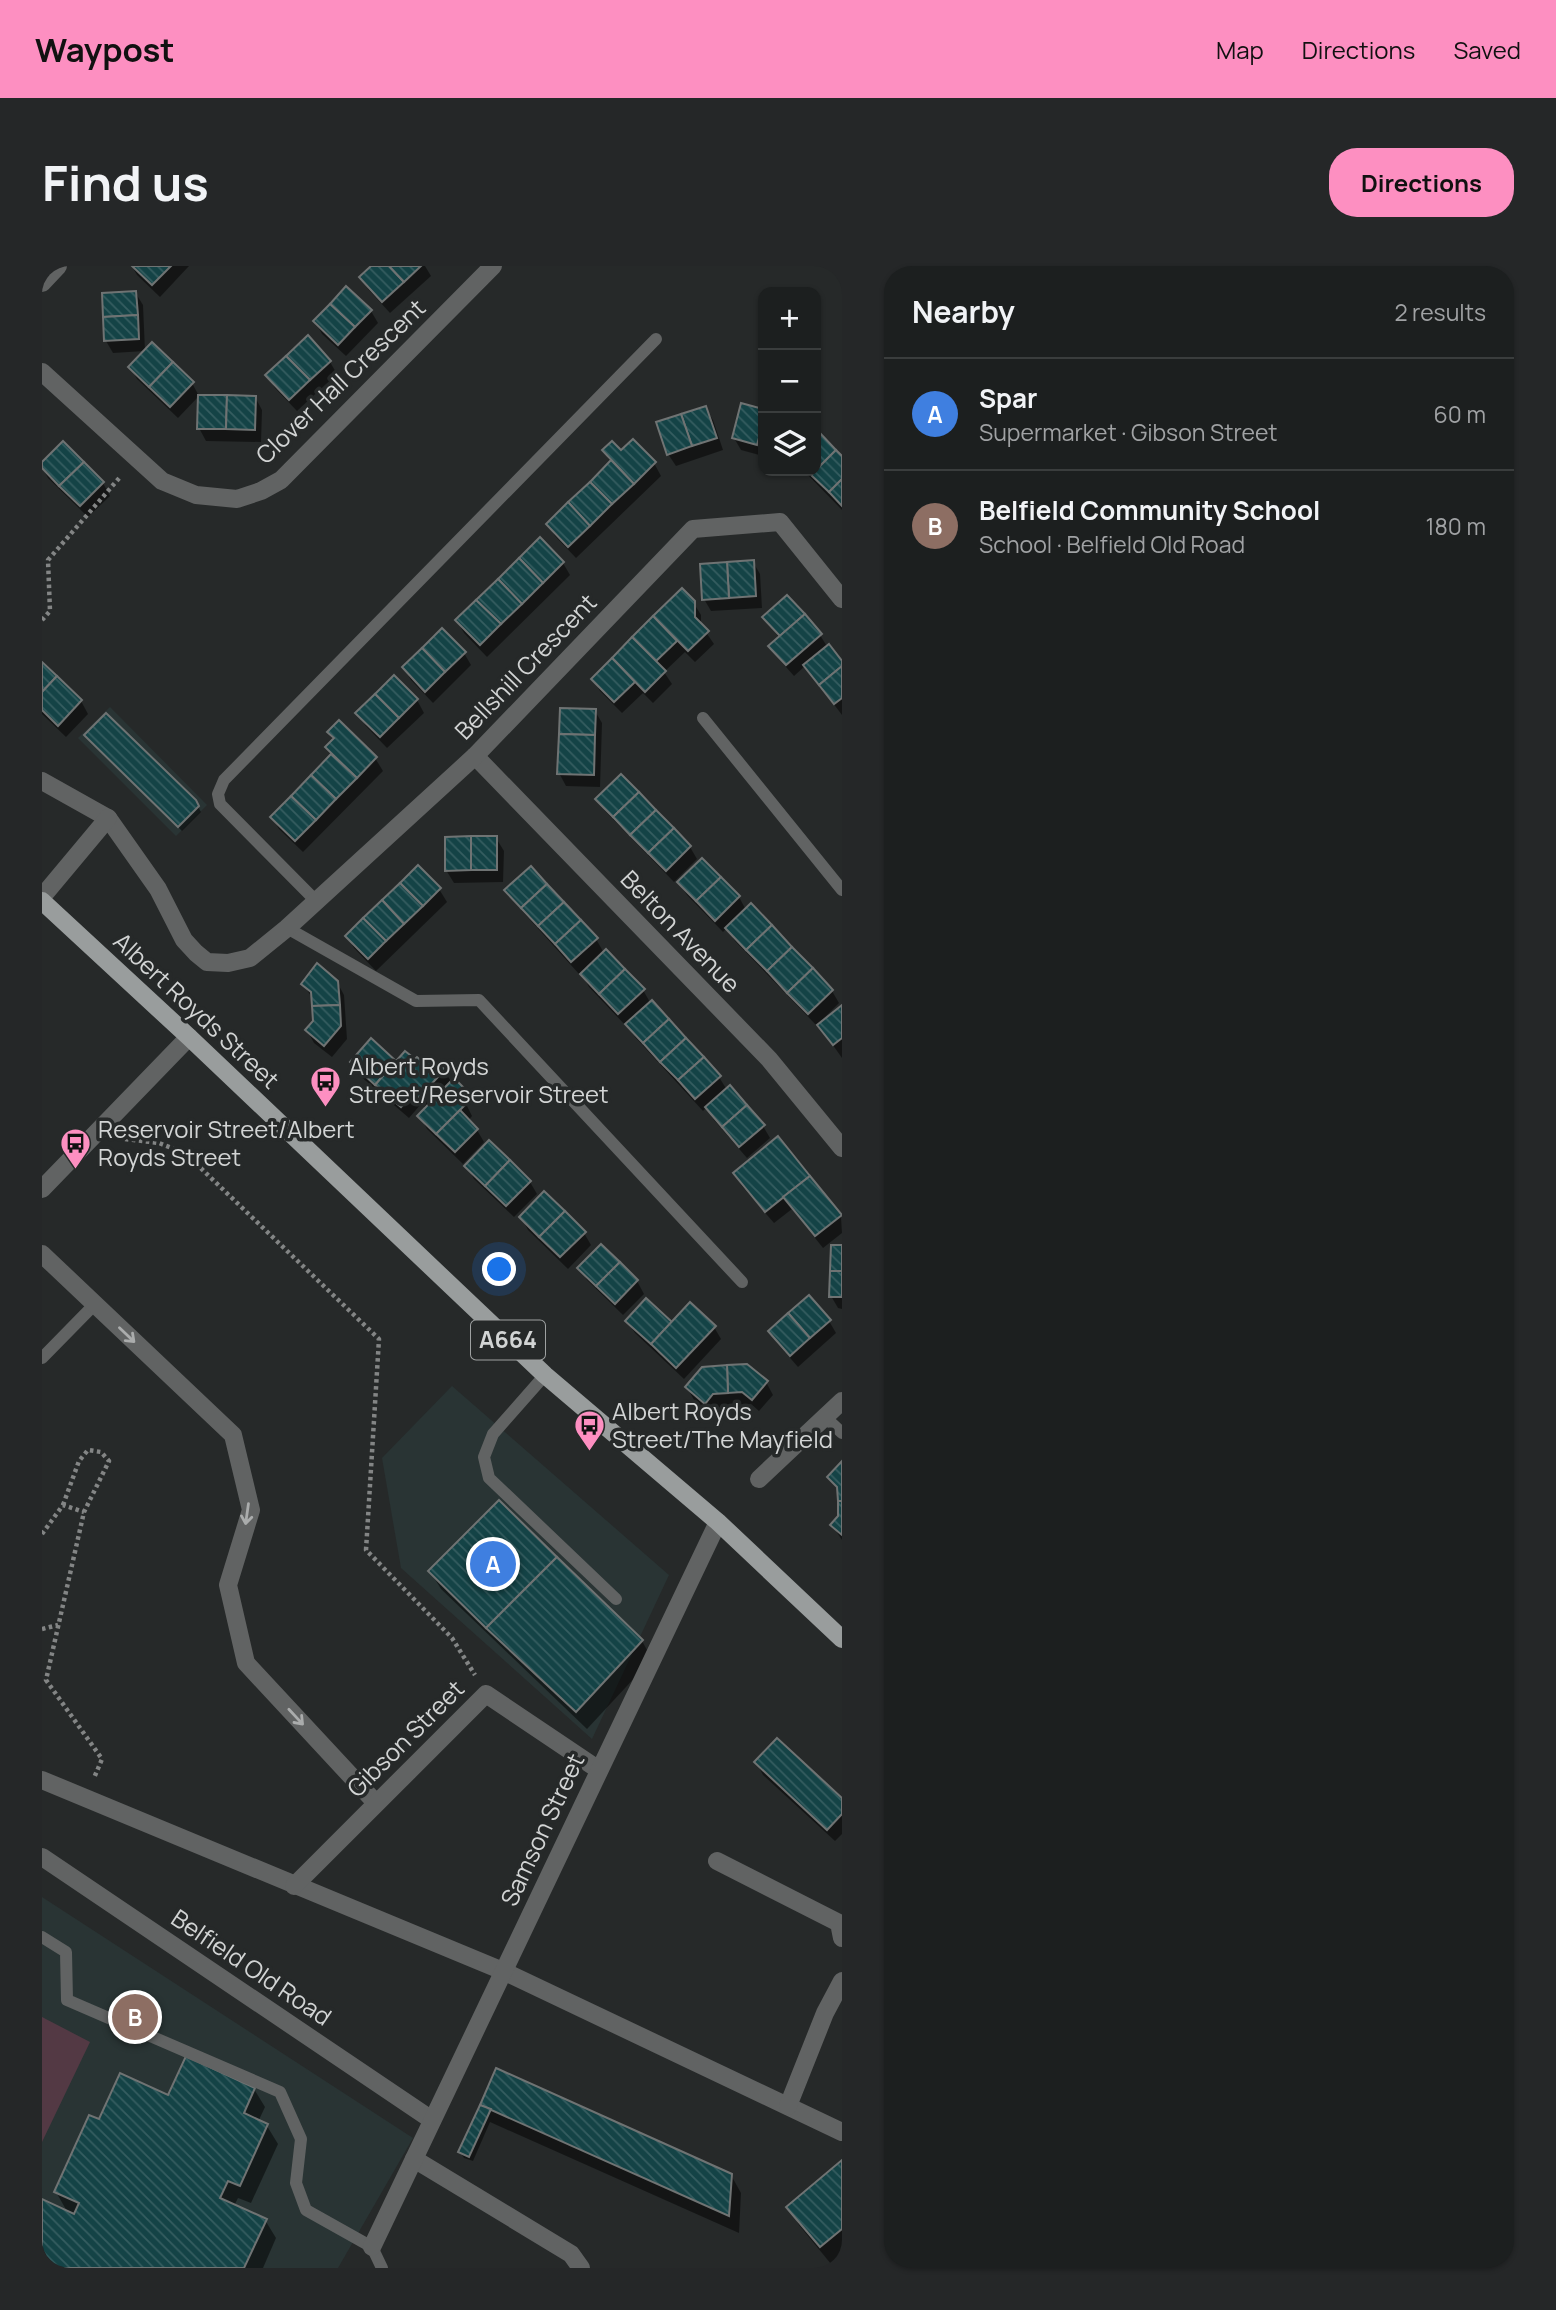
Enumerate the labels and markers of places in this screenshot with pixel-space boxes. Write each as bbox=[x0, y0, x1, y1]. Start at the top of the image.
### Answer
place label: Albert Royds Street/Reservoir Street bbox=[349, 1049, 609, 1110]
bus stop icon: Albert Royds Street/Reservoir Street bbox=[309, 1064, 343, 1108]
place label: Reservoir Street/Albert Royds Street bbox=[98, 1112, 355, 1173]
bus stop icon: Reservoir Street/Albert Royds Street bbox=[58, 1127, 92, 1171]
place label: Albert Royds Street/The Mayfield bbox=[612, 1394, 833, 1455]
bus stop icon: Albert Royds Street/The Mayfield bbox=[572, 1409, 606, 1453]
pin: A bbox=[470, 1538, 516, 1590]
pin: B bbox=[112, 1991, 158, 2043]

